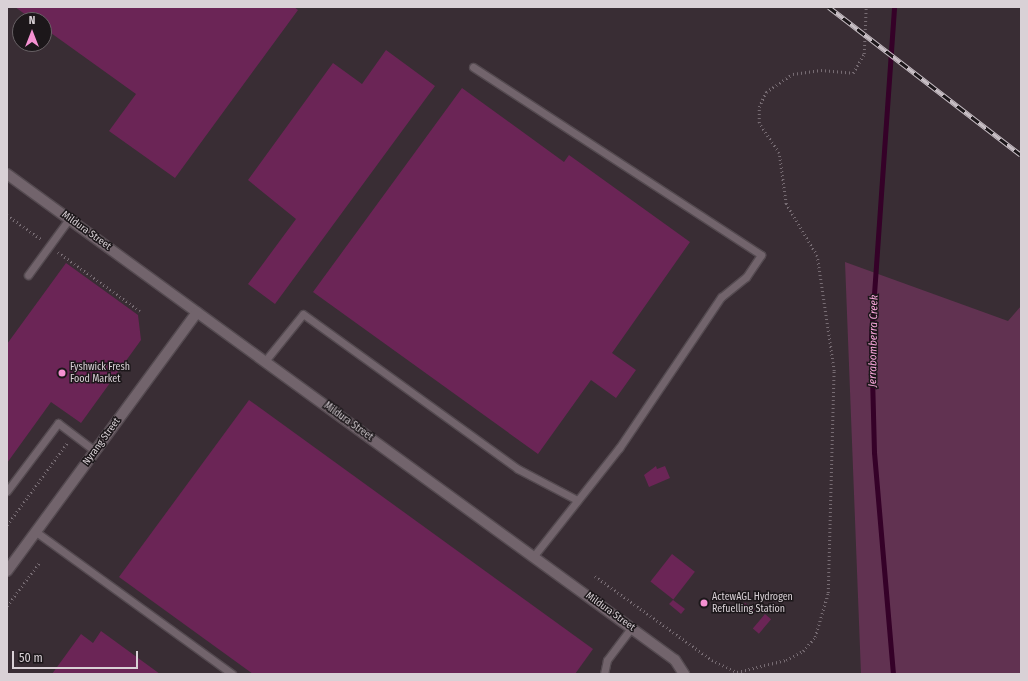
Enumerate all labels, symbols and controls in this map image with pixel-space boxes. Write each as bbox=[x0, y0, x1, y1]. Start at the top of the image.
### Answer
north arrow bbox=[12, 12, 52, 52]
text: N bbox=[29, 14, 35, 27]
street label: Mildura Street bbox=[59, 209, 113, 253]
water label: Jerrabomberra Creek bbox=[867, 295, 881, 387]
place label: Fyshwick Fresh Food Market bbox=[70, 361, 130, 384]
marker: Fyshwick Fresh Food Market bbox=[57, 368, 67, 378]
street label: Mildura Street bbox=[321, 400, 375, 444]
street label: Nyrang Street bbox=[81, 416, 123, 468]
street label: Mildura Street bbox=[583, 590, 637, 634]
place label: ActewAGL Hydrogen Refuelling Station bbox=[712, 591, 793, 614]
marker: ActewAGL Hydrogen Refuelling Station bbox=[699, 598, 709, 608]
scale bar bbox=[14, 643, 140, 669]
text: 50 m bbox=[19, 651, 43, 665]

